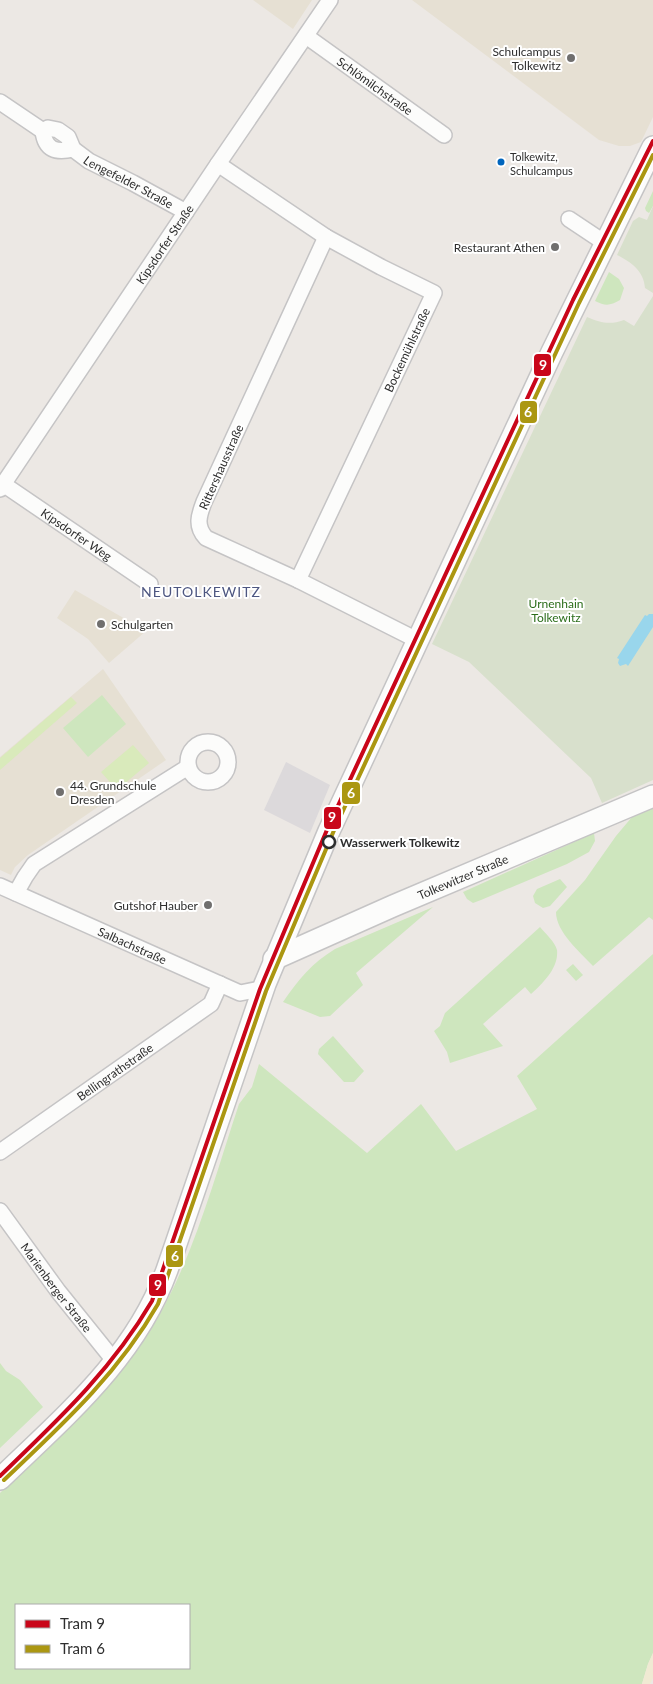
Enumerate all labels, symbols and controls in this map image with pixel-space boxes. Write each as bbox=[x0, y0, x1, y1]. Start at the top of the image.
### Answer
place label: Schulcampus Tolkewitz bbox=[492, 44, 562, 73]
marker: Schulcampus Tolkewitz bbox=[565, 52, 577, 64]
street label: Schlömilchstraße bbox=[334, 53, 416, 118]
place label: Tolkewitz, Schulcampus bbox=[510, 150, 573, 177]
street label: Lengefelder Straße bbox=[81, 152, 176, 211]
marker: Tolkewitz, Schulcampus bbox=[496, 157, 506, 167]
street label: Kipsdorfer Straße bbox=[132, 201, 196, 287]
place label: Restaurant Athen bbox=[454, 240, 545, 255]
marker: Restaurant Athen bbox=[549, 241, 561, 253]
street label: Bockemühlstraße bbox=[381, 305, 433, 395]
line badge: 9 bbox=[533, 353, 552, 377]
text: 9 bbox=[539, 356, 547, 373]
line badge: 6 bbox=[519, 400, 538, 424]
text: 6 bbox=[524, 403, 532, 420]
street label: Rittershausstraße bbox=[195, 422, 247, 512]
street label: Kipsdorfer Weg bbox=[38, 505, 115, 563]
district label: NEUTOLKEWITZ bbox=[141, 583, 261, 600]
park label: Urnenhain Tolkewitz bbox=[529, 596, 583, 625]
place label: Schulgarten bbox=[111, 617, 173, 632]
marker: Schulgarten bbox=[95, 618, 107, 630]
place label: 44. Grundschule Dresden bbox=[70, 778, 156, 807]
line badge: 6 bbox=[341, 781, 361, 805]
text: 6 bbox=[347, 784, 355, 801]
marker: 44. Grundschule Dresden bbox=[54, 786, 66, 798]
line badge: 9 bbox=[323, 806, 342, 830]
text: 9 bbox=[328, 808, 336, 825]
marker: Wasserwerk Tolkewitz bbox=[322, 835, 336, 849]
place label: Wasserwerk Tolkewitz bbox=[340, 835, 460, 850]
street label: Tolkewitzer Straße bbox=[415, 851, 510, 902]
place label: Gutshof Hauber bbox=[114, 898, 199, 913]
marker: Gutshof Hauber bbox=[202, 899, 214, 911]
street label: Salbachstraße bbox=[96, 923, 169, 967]
street label: Bellingrathstraße bbox=[74, 1040, 156, 1104]
street label: Marienberger Straße bbox=[18, 1240, 95, 1335]
line badge: 6 bbox=[165, 1244, 184, 1268]
text: 6 bbox=[171, 1247, 179, 1264]
line badge: 9 bbox=[148, 1273, 167, 1297]
text: 9 bbox=[154, 1276, 162, 1293]
legend bbox=[15, 1604, 190, 1669]
text: Tram 9 bbox=[60, 1614, 105, 1632]
text: Tram 6 bbox=[60, 1639, 105, 1657]

